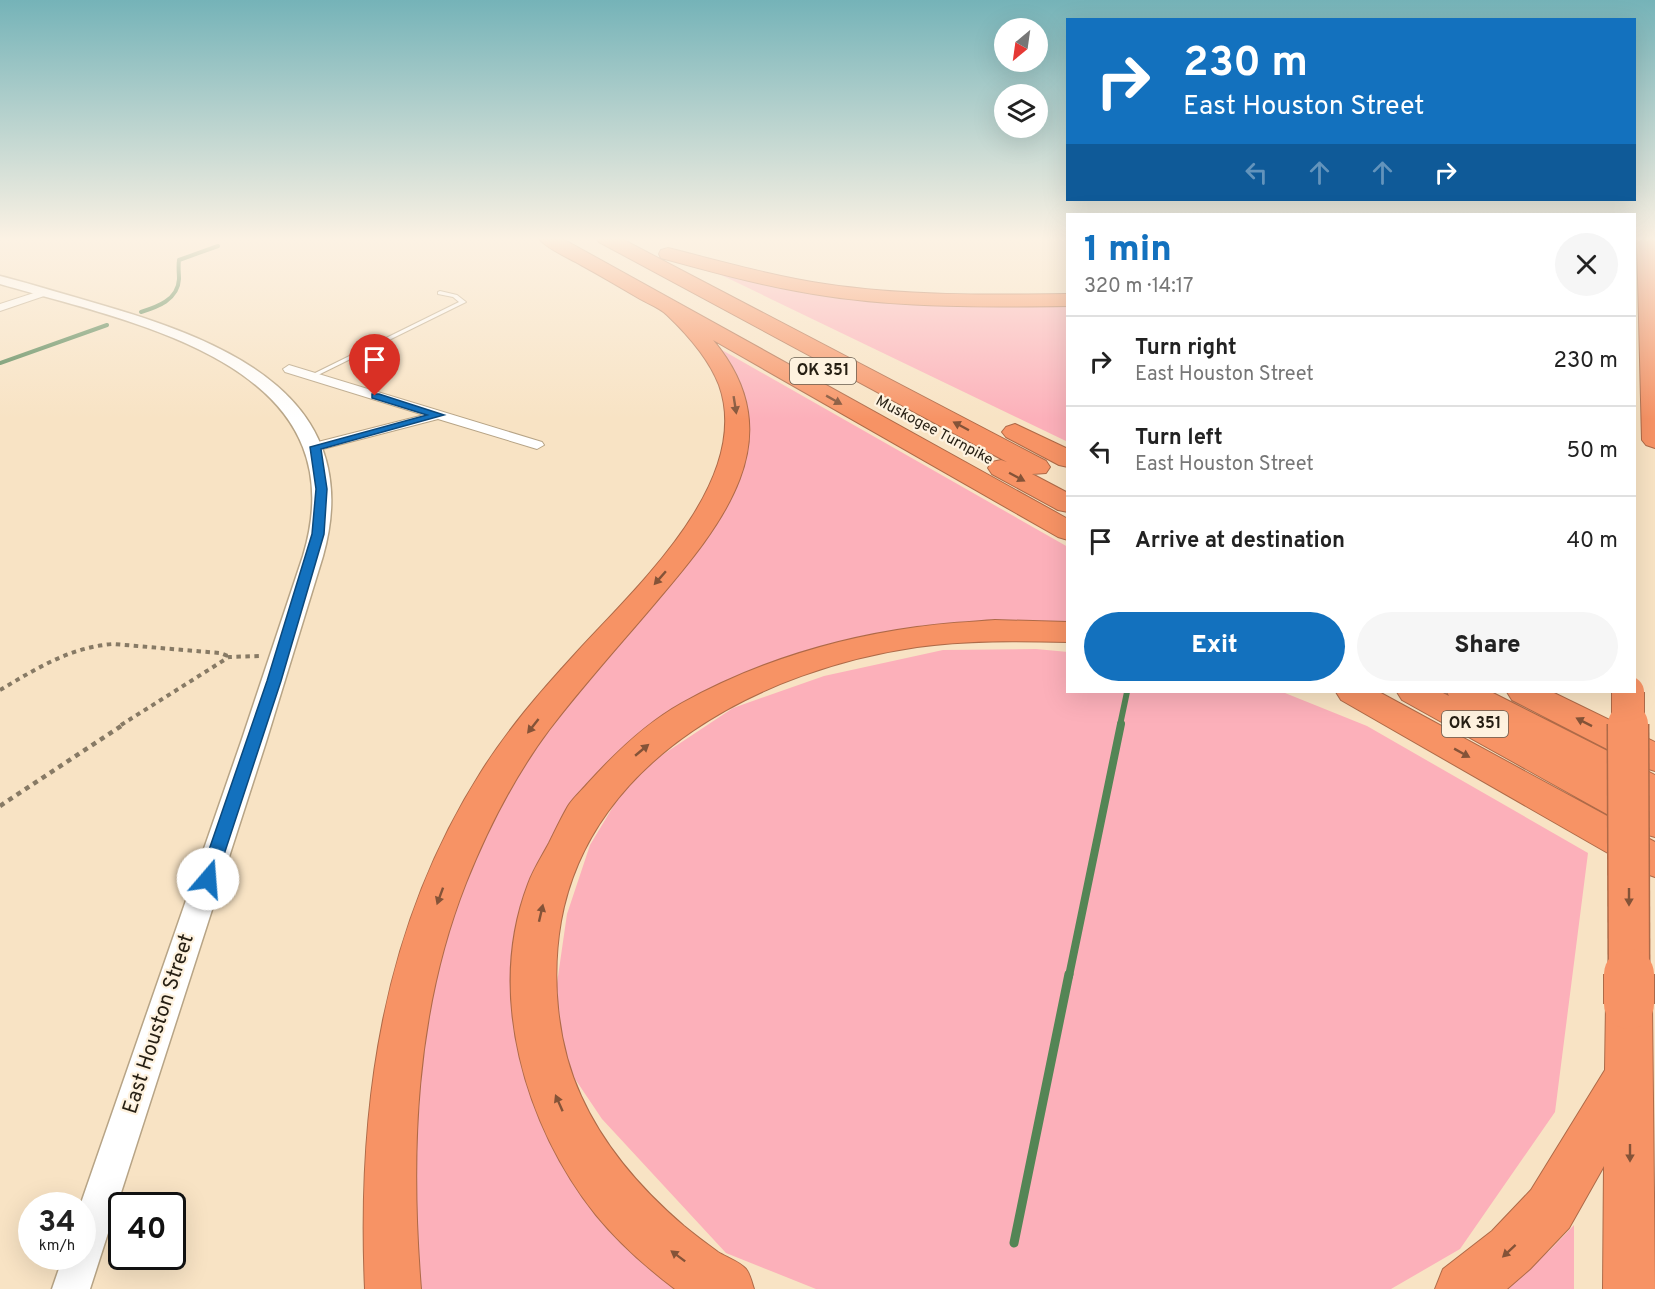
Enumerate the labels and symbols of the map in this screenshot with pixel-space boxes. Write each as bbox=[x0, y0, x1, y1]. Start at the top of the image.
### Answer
north arrow bbox=[994, 18, 1048, 72]
pin bbox=[349, 334, 400, 396]
road number: OK 351 bbox=[790, 358, 856, 384]
street label: Muskogee Turnpike bbox=[872, 392, 996, 470]
one-way arrow bbox=[826, 395, 843, 405]
one-way arrow bbox=[731, 396, 740, 415]
one-way arrow bbox=[952, 422, 969, 431]
one-way arrow bbox=[1009, 472, 1026, 482]
one-way arrow bbox=[654, 570, 667, 585]
road number: OK 351 bbox=[1442, 711, 1508, 737]
one-way arrow bbox=[1575, 717, 1592, 727]
one-way arrow bbox=[527, 718, 540, 734]
one-way arrow bbox=[634, 744, 649, 757]
one-way arrow bbox=[1454, 748, 1471, 758]
position arrow bbox=[176, 847, 240, 911]
one-way arrow bbox=[435, 887, 445, 905]
one-way arrow bbox=[1624, 887, 1634, 906]
one-way arrow bbox=[537, 903, 546, 922]
street label: East Houston Street bbox=[117, 930, 201, 1118]
one-way arrow bbox=[555, 1095, 564, 1112]
one-way arrow bbox=[1625, 1143, 1635, 1162]
speed limit sign: 40 bbox=[108, 1192, 186, 1270]
one-way arrow bbox=[1502, 1244, 1517, 1258]
one-way arrow bbox=[670, 1250, 686, 1262]

